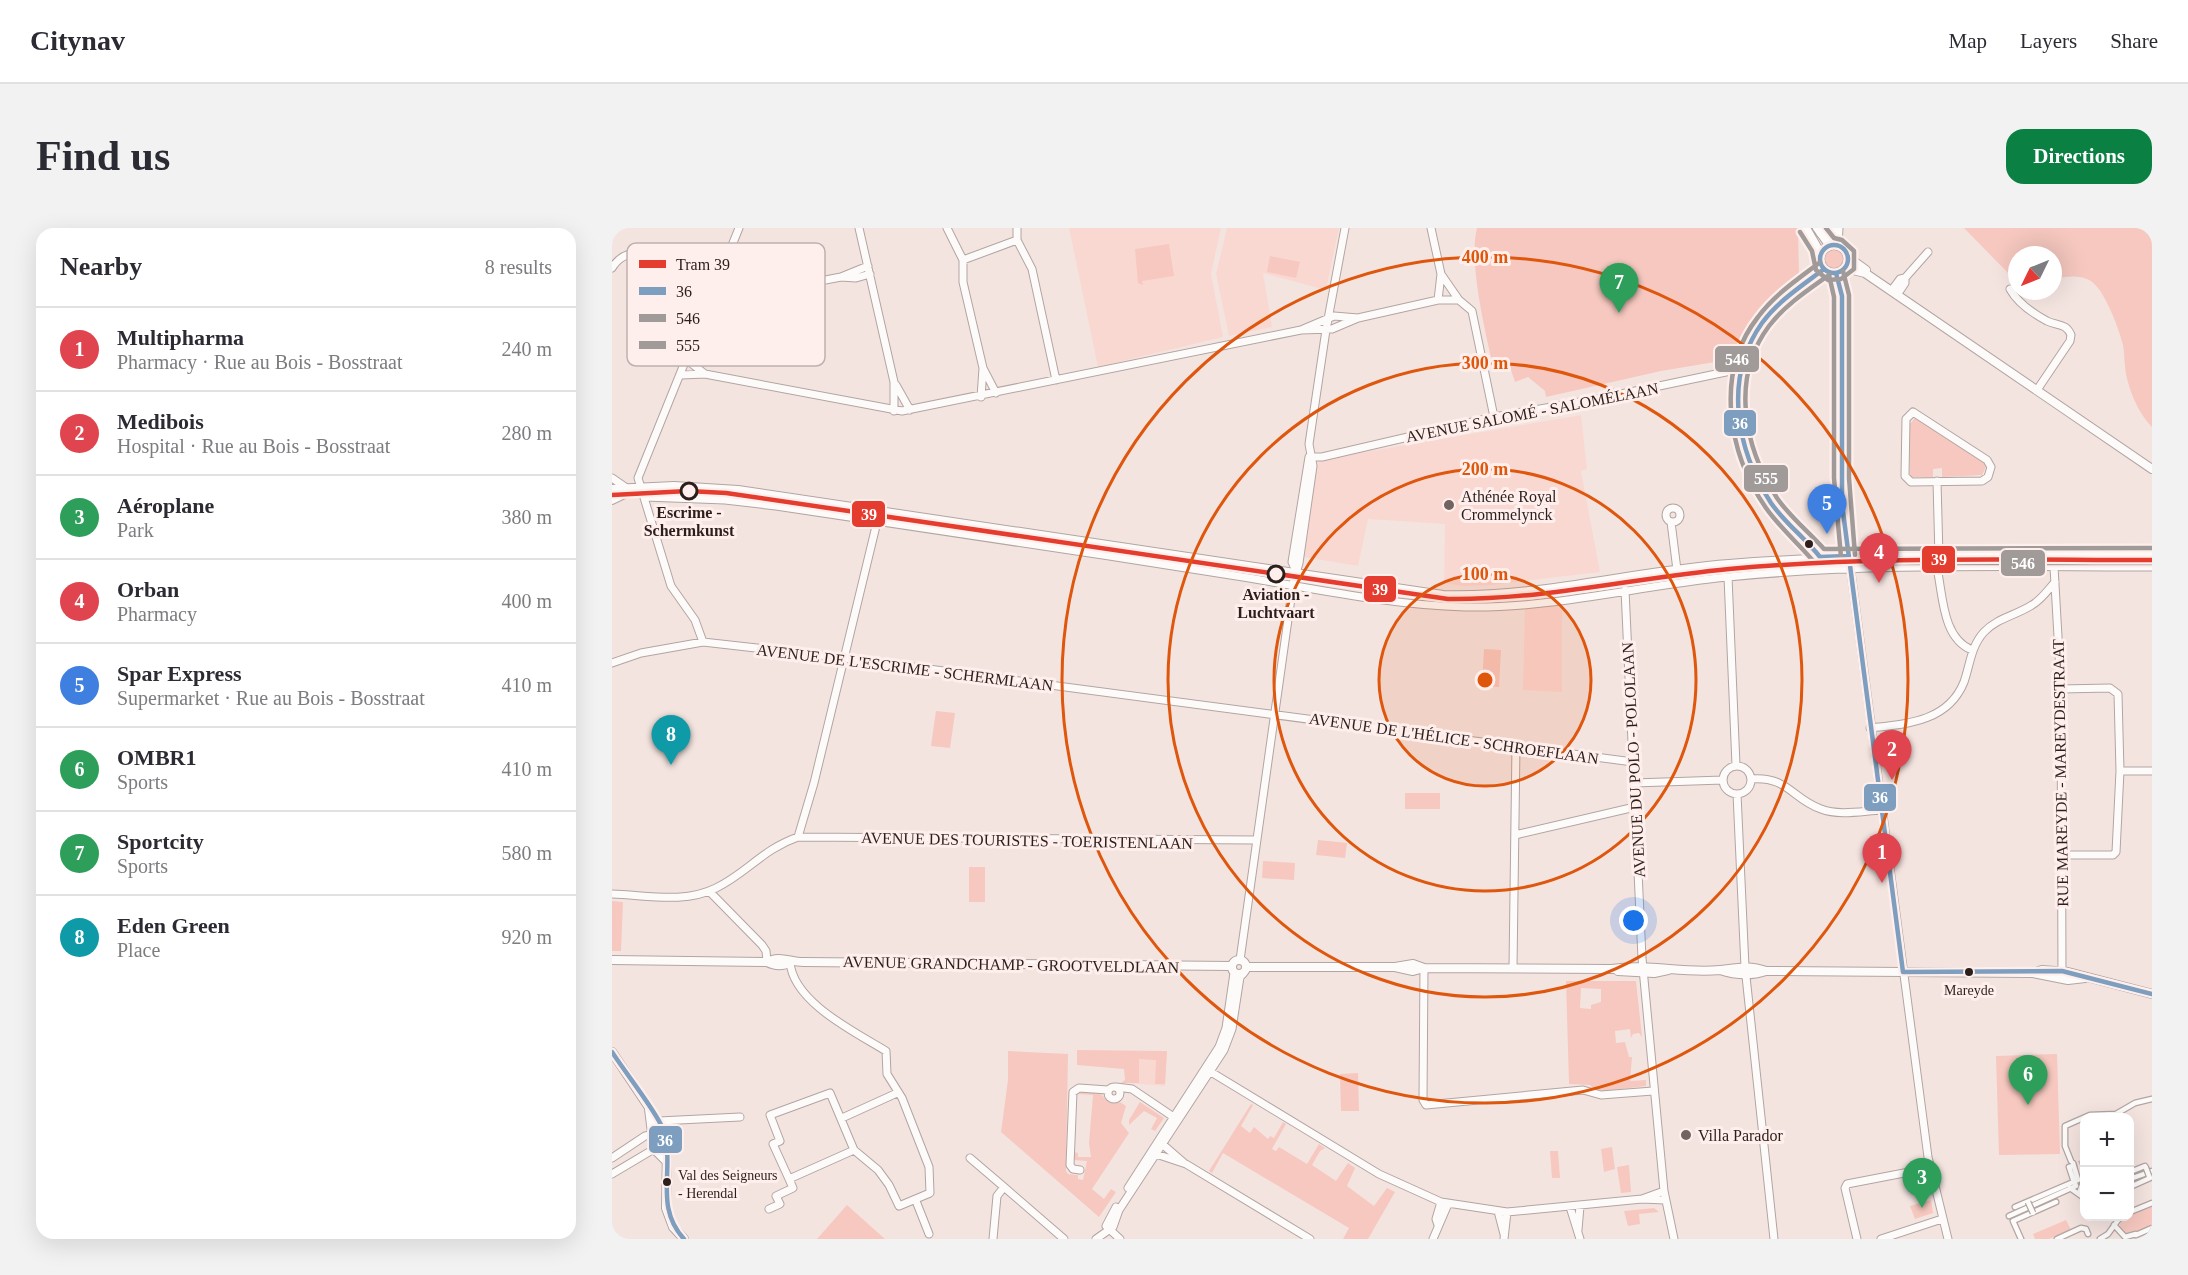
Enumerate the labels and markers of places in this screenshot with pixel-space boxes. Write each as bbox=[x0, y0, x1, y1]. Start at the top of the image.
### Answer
pin: 7 bbox=[1600, 264, 1638, 313]
marker: Escrime - Schermkunst bbox=[680, 482, 698, 500]
pin: 5 bbox=[1808, 484, 1846, 534]
place label: Athénée Royal Crommelynck bbox=[1461, 488, 1557, 524]
marker: Athénée Royal Crommelynck bbox=[1442, 498, 1456, 512]
place label: Escrime - Schermkunst bbox=[644, 504, 735, 539]
pin: 4 bbox=[1860, 534, 1898, 583]
unlabelled marker bbox=[1803, 538, 1815, 550]
marker: Aviation - Luchtvaart bbox=[1267, 565, 1285, 583]
place label: Aviation - Luchtvaart bbox=[1237, 586, 1315, 621]
centre of rings bbox=[1475, 670, 1495, 690]
pin: 8 bbox=[652, 716, 690, 765]
pin: 2 bbox=[1872, 730, 1912, 780]
pin: 1 bbox=[1862, 834, 1902, 883]
marker: Mareyde bbox=[1963, 966, 1975, 978]
place label: Mareyde bbox=[1944, 983, 1994, 998]
pin: 6 bbox=[2008, 1056, 2048, 1105]
place label: Villa Parador bbox=[1698, 1127, 1783, 1144]
marker: Villa Parador bbox=[1679, 1128, 1693, 1142]
pin: 3 bbox=[1902, 1158, 1942, 1208]
place label: Val des Seigneurs - Herendal bbox=[678, 1168, 778, 1201]
marker: Val des Seigneurs - Herendal bbox=[661, 1176, 673, 1188]

